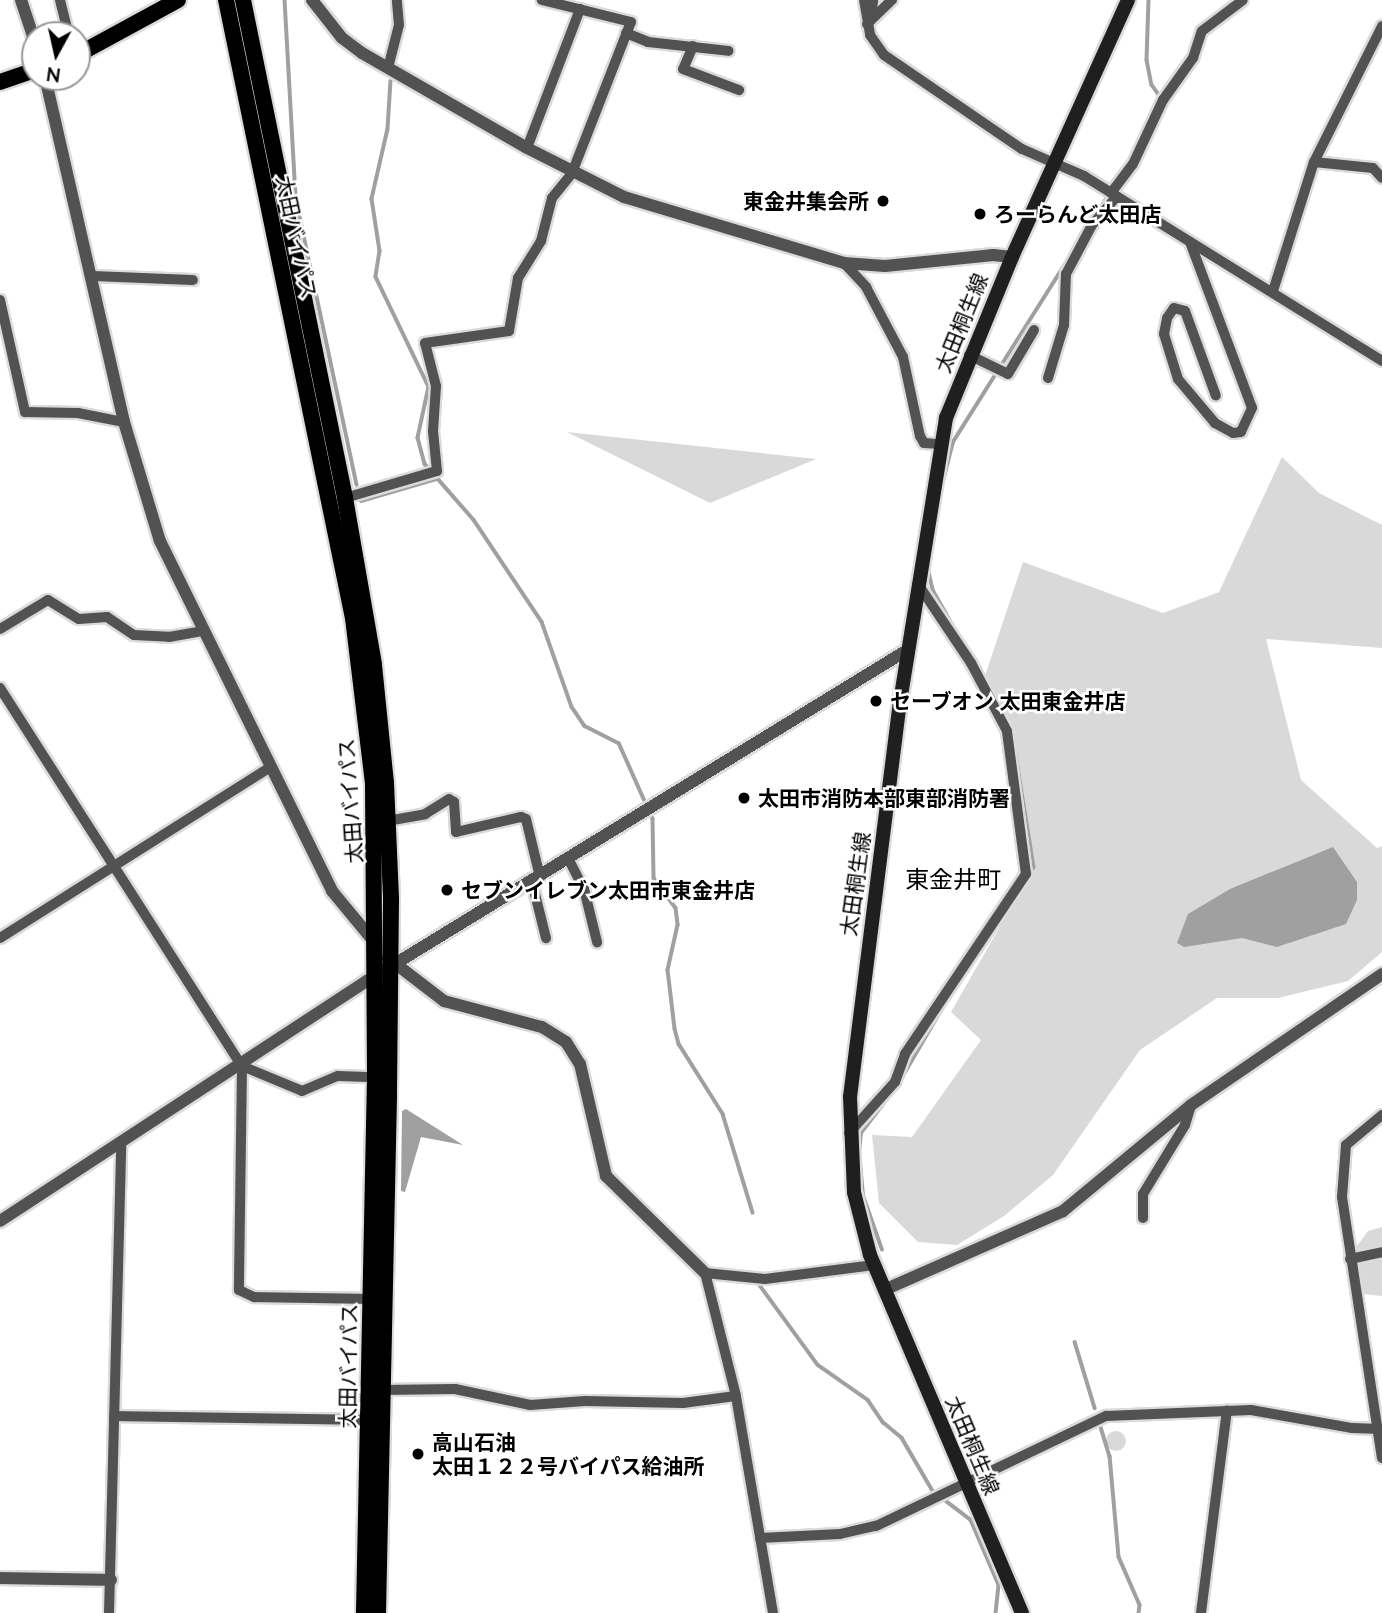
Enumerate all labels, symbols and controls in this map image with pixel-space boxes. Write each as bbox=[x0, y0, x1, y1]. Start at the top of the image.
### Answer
north arrow bbox=[21, 21, 91, 91]
text: N bbox=[45, 62, 62, 88]
street label: 太田バイパス bbox=[272, 173, 322, 301]
place label: 東金井集会所 bbox=[743, 188, 869, 214]
marker: 東金井集会所 bbox=[875, 193, 891, 209]
place label: ろーらんど太田店 bbox=[994, 201, 1162, 227]
marker: ろーらんど太田店 bbox=[972, 206, 988, 222]
street label: 太田桐生線 bbox=[930, 270, 992, 376]
place label: セーブオン 太田東金井店 bbox=[890, 688, 1127, 714]
marker: セーブオン 太田東金井店 bbox=[868, 693, 884, 709]
street label: 太田バイパス bbox=[333, 737, 367, 865]
place label: 太田市消防本部東部消防署 bbox=[758, 785, 1010, 811]
marker: 太田市消防本部東部消防署 bbox=[736, 790, 752, 806]
street label: 太田桐生線 bbox=[835, 830, 875, 938]
district label: 東金井町 bbox=[905, 866, 1001, 894]
place label: セブンイレブン太田市東金井店 bbox=[461, 877, 755, 903]
marker: セブンイレブン太田市東金井店 bbox=[439, 882, 455, 898]
street label: 太田バイパス bbox=[334, 1303, 362, 1429]
street label: 太田桐生線 bbox=[941, 1392, 1005, 1498]
place label: 高山石油 太田１２２号バイパス給油所 bbox=[432, 1429, 705, 1479]
marker: 高山石油 太田１２２号バイパス給油所 bbox=[410, 1446, 426, 1462]

